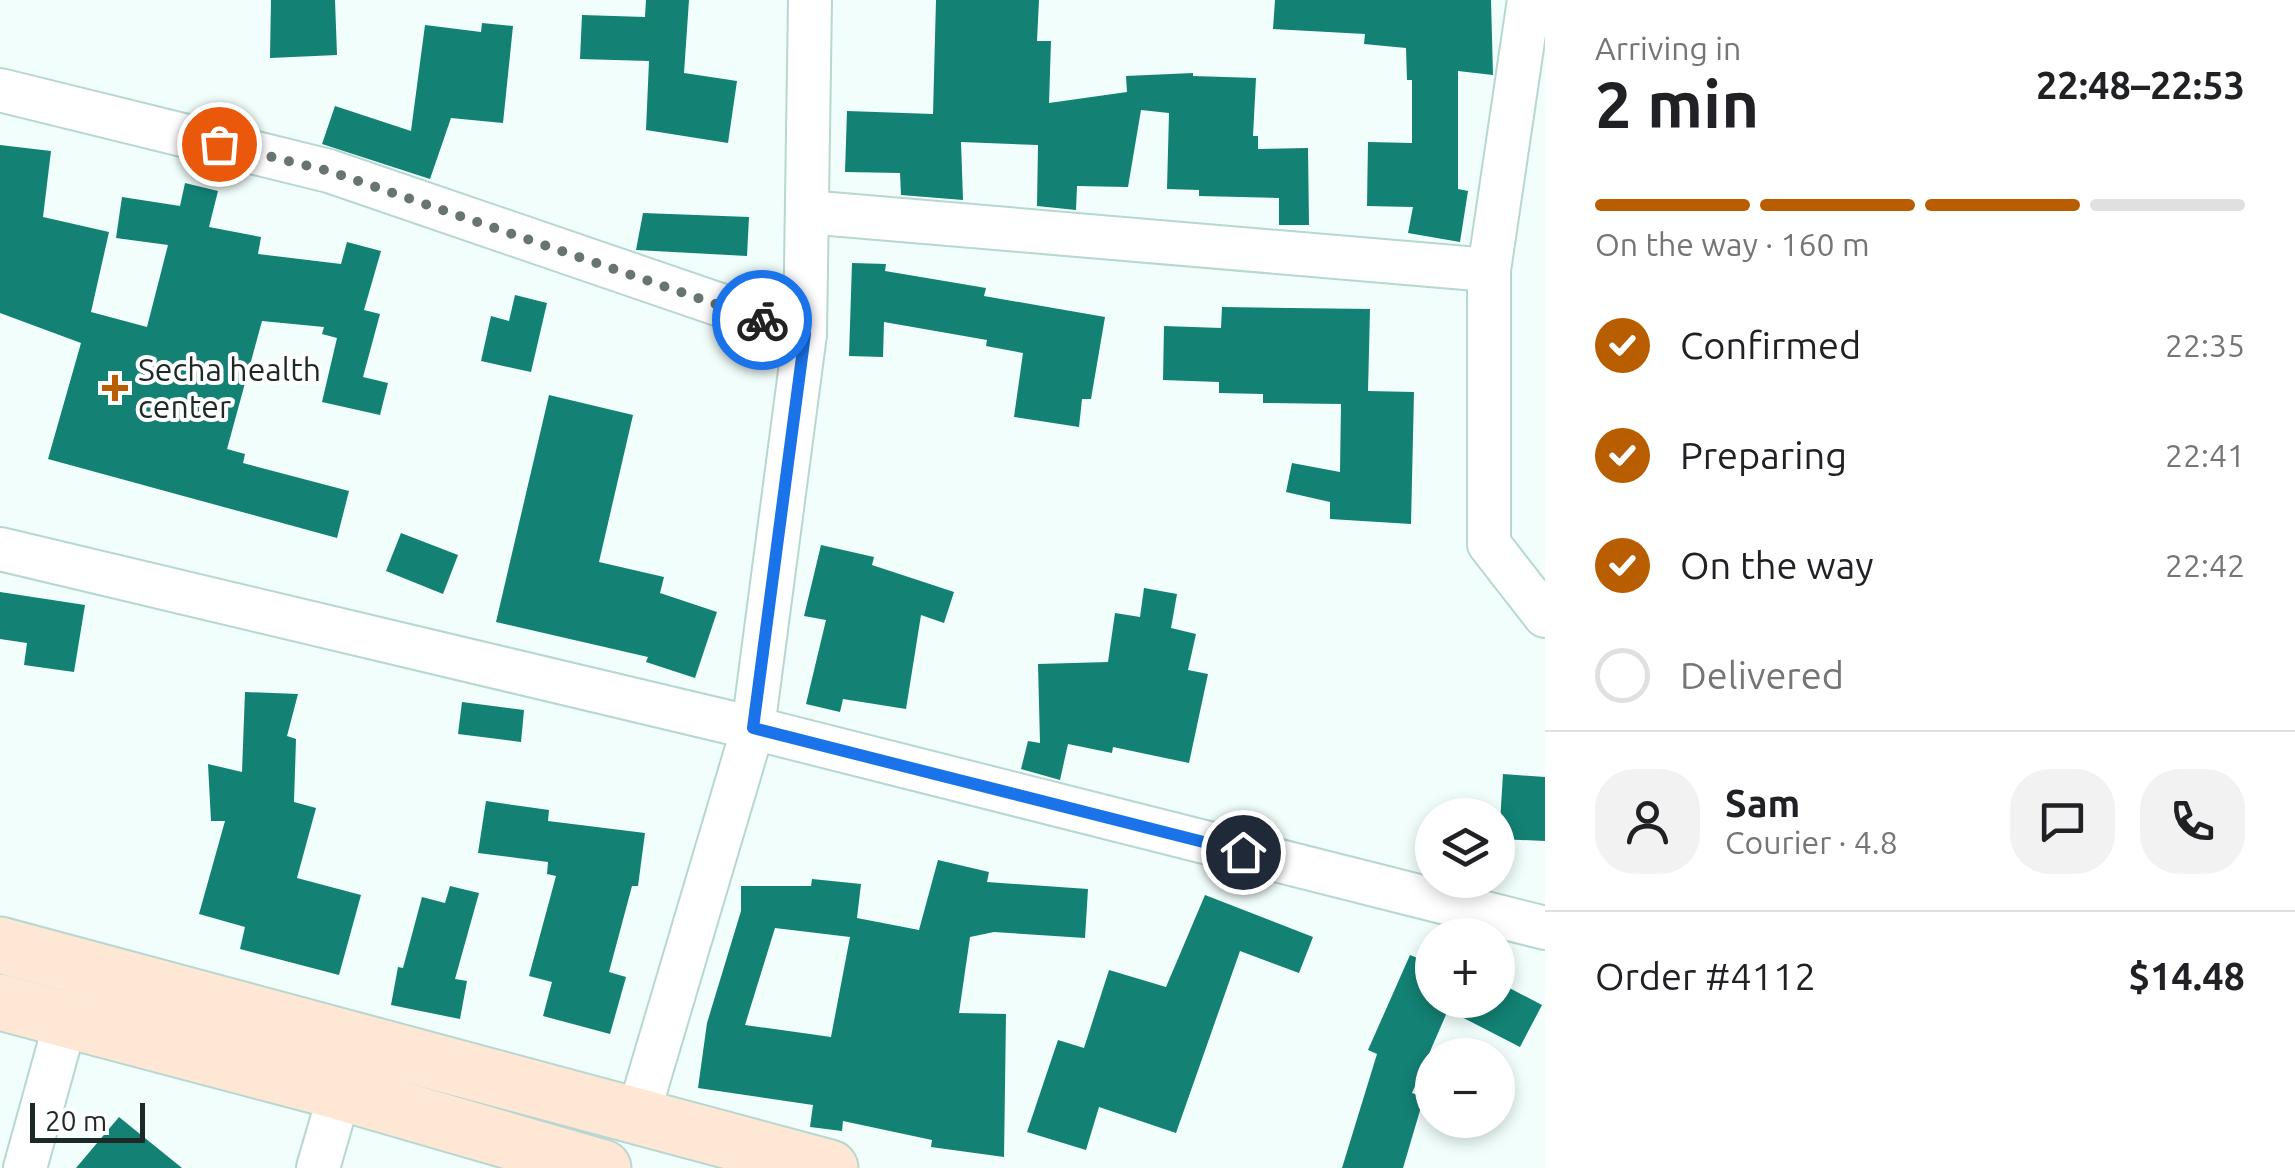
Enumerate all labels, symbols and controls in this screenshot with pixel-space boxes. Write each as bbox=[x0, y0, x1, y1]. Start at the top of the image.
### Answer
text: Arriving in bbox=[1595, 30, 1741, 66]
text: 22:48–22:53 bbox=[2036, 64, 2245, 106]
text: 2 min bbox=[1595, 67, 1759, 140]
pin bbox=[177, 102, 262, 187]
icon: bag bbox=[192, 117, 247, 172]
text: On the way · 160 m bbox=[1595, 226, 1870, 262]
courier bbox=[712, 270, 812, 370]
icon: bike bbox=[735, 293, 790, 348]
icon: check bbox=[1595, 318, 1650, 373]
text: Confirmed bbox=[1680, 324, 1861, 366]
text: 22:35 bbox=[2165, 327, 2245, 363]
place label: Secha health center bbox=[138, 351, 321, 424]
marker: Secha health center bbox=[102, 375, 128, 401]
icon: check bbox=[1595, 428, 1650, 483]
text: Preparing bbox=[1680, 434, 1847, 476]
text: 22:41 bbox=[2165, 437, 2245, 473]
icon: check bbox=[1595, 538, 1650, 593]
text: On the way bbox=[1680, 544, 1873, 586]
text: 22:42 bbox=[2165, 547, 2245, 583]
text: Delivered bbox=[1680, 654, 1844, 696]
button: person bbox=[1595, 769, 1700, 874]
button: chat bbox=[2010, 769, 2115, 874]
button: phone bbox=[2140, 769, 2245, 874]
text: Sam bbox=[1725, 782, 1800, 824]
map controls bbox=[1415, 798, 1515, 1138]
button: layers bbox=[1415, 798, 1515, 898]
pin bbox=[1201, 810, 1286, 895]
text: Courier · 4.8 bbox=[1725, 824, 1898, 860]
icon: home bbox=[1216, 825, 1271, 880]
button: + bbox=[1415, 918, 1515, 1018]
text: Order #4112 bbox=[1595, 955, 1816, 997]
text: $14.48 bbox=[2128, 955, 2245, 997]
button: − bbox=[1415, 1038, 1515, 1138]
scale bar bbox=[30, 1098, 145, 1142]
text: 20 m bbox=[45, 1105, 107, 1136]

